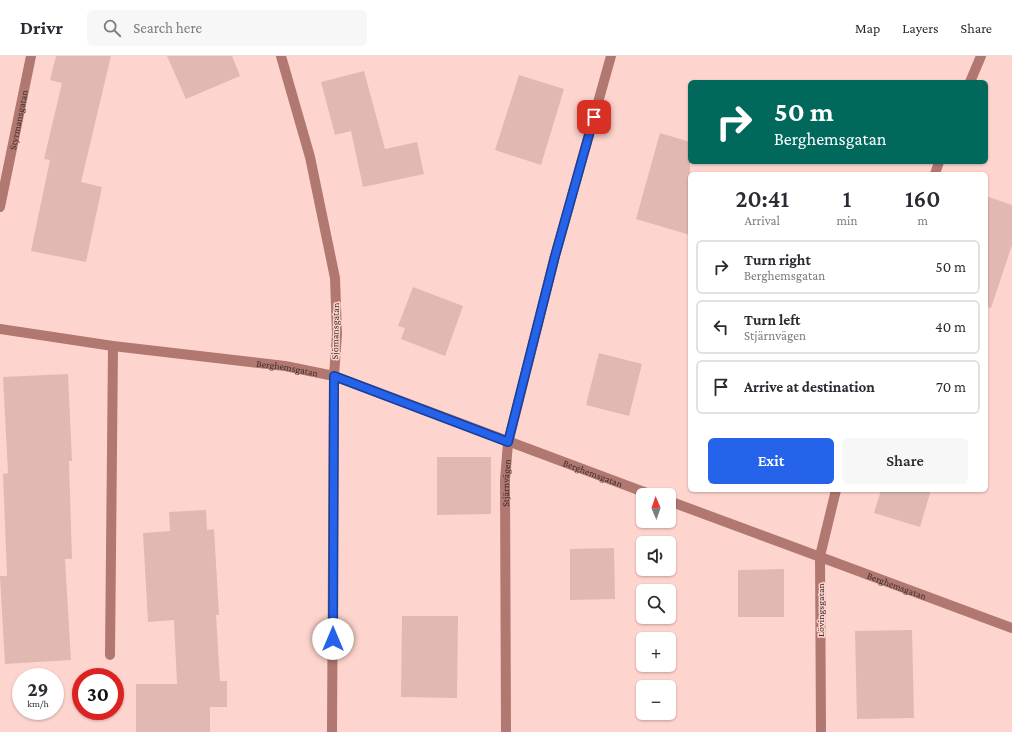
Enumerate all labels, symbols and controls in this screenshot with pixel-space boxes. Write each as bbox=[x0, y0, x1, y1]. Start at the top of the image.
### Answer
search box bbox=[87, 10, 367, 46]
text: Drivr bbox=[20, 17, 63, 38]
icon: search bbox=[101, 17, 123, 39]
text: Search here bbox=[133, 20, 202, 36]
text: Map bbox=[855, 20, 880, 36]
text: Layers bbox=[902, 20, 939, 36]
text: Share bbox=[961, 20, 992, 36]
street label: Styrmansgatan bbox=[6, 88, 30, 151]
icon: right bbox=[708, 96, 760, 148]
text: 50 m bbox=[774, 96, 834, 127]
pin bbox=[577, 100, 611, 134]
icon: arrive bbox=[583, 106, 605, 128]
text: Berghemsgatan bbox=[774, 129, 886, 149]
text: 20:41 bbox=[736, 185, 789, 212]
text: 1 bbox=[843, 185, 851, 212]
text: 160 bbox=[905, 185, 940, 212]
text: Arrival bbox=[745, 213, 780, 228]
text: min bbox=[837, 213, 857, 228]
text: m bbox=[917, 213, 928, 228]
text: Turn right bbox=[744, 252, 811, 268]
icon: right bbox=[710, 256, 732, 278]
text: 50 m bbox=[936, 259, 966, 275]
text: Berghemsgatan bbox=[744, 268, 825, 283]
street label: Sjömansgatan bbox=[329, 302, 342, 359]
text: Turn left bbox=[744, 312, 800, 328]
icon: left bbox=[710, 316, 732, 338]
text: 40 m bbox=[935, 319, 966, 335]
text: Stjärnvägen bbox=[744, 328, 806, 343]
street label: Berghemsgatan bbox=[256, 357, 320, 378]
icon: arrive bbox=[710, 376, 732, 398]
text: Arrive at destination bbox=[744, 379, 875, 395]
text: 70 m bbox=[936, 379, 966, 395]
button: Exit bbox=[708, 438, 834, 484]
button: Share bbox=[842, 438, 968, 484]
street label: Berghemsgatan bbox=[562, 457, 625, 489]
street label: Stjärnvägen bbox=[499, 458, 512, 507]
north arrow bbox=[636, 488, 676, 528]
map controls bbox=[636, 488, 676, 720]
button: sound bbox=[636, 536, 676, 576]
street label: Berghemsgatan bbox=[866, 569, 929, 602]
street label: Lövingsgatan bbox=[815, 582, 826, 637]
button: search bbox=[636, 584, 676, 624]
position arrow bbox=[312, 618, 354, 660]
button: + bbox=[636, 632, 676, 672]
speed limit sign: 30 bbox=[72, 668, 124, 720]
text: 29 bbox=[27, 678, 49, 700]
button: − bbox=[636, 680, 676, 720]
text: km/h bbox=[27, 698, 49, 709]

